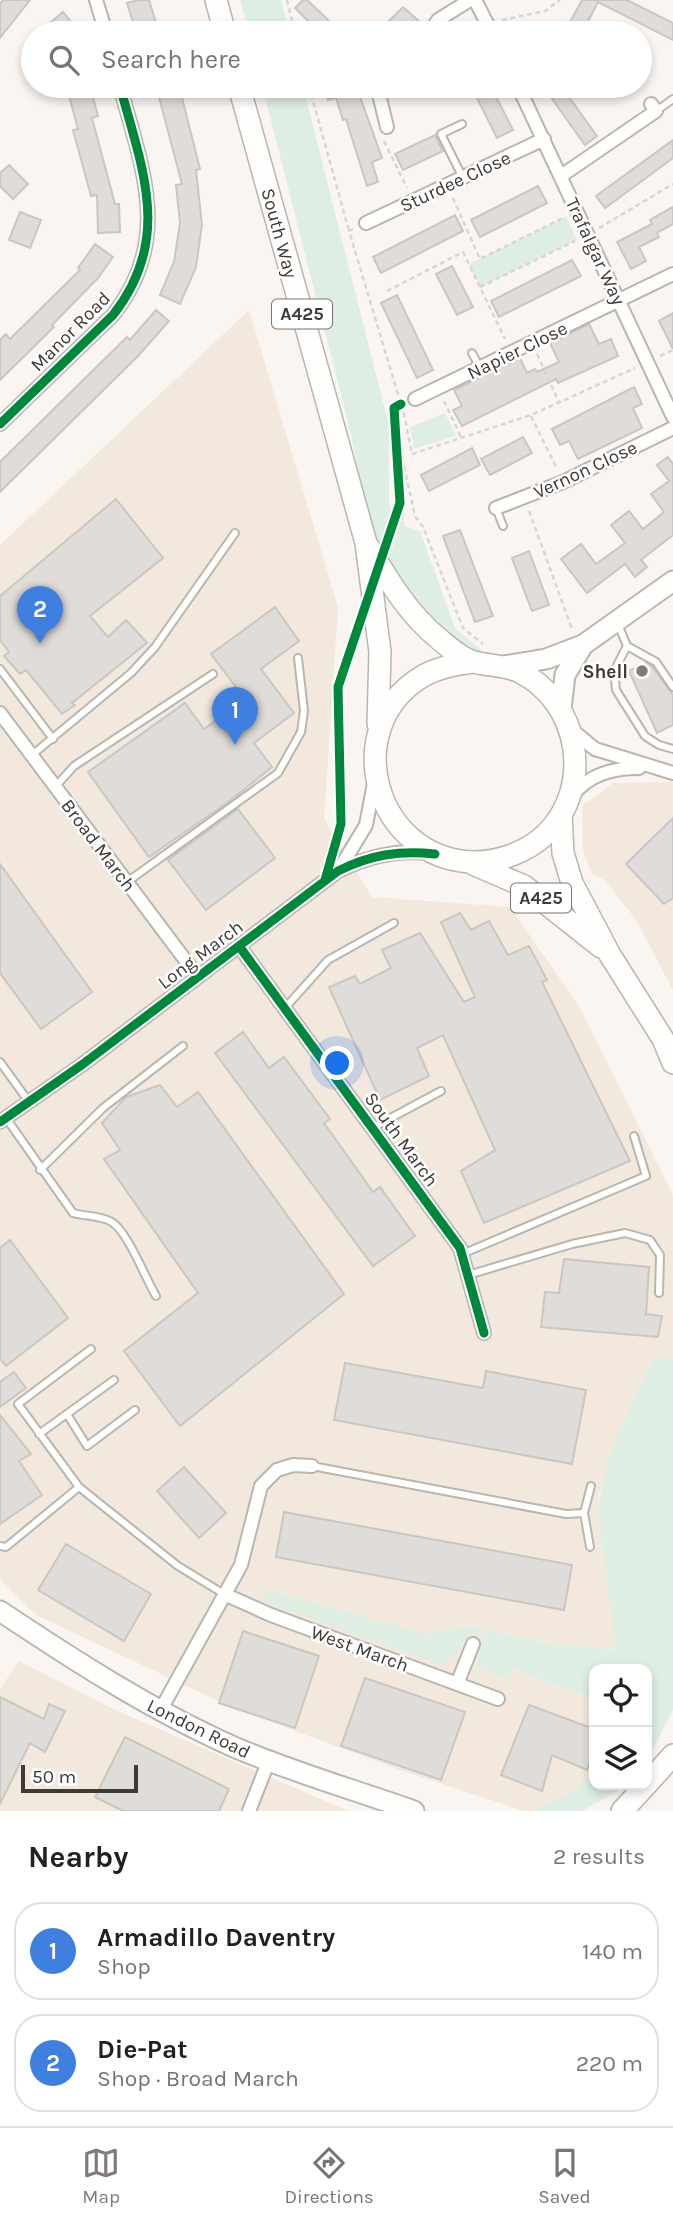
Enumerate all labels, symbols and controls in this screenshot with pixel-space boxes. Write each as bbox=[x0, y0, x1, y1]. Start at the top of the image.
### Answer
search box bbox=[21, 21, 652, 98]
icon: search bbox=[45, 41, 83, 79]
text: Search here bbox=[101, 44, 241, 75]
street label: Sturdee Close bbox=[397, 147, 514, 217]
street label: South Way bbox=[256, 186, 302, 281]
street label: Trafalgar Way bbox=[561, 194, 630, 309]
street label: Manor Road bbox=[26, 287, 115, 376]
road number: A425 bbox=[272, 300, 332, 328]
street label: Napier Close bbox=[464, 317, 571, 385]
street label: Vernon Close bbox=[530, 436, 641, 503]
pin: 2 bbox=[17, 586, 63, 644]
place label: Shell bbox=[582, 661, 628, 683]
marker: Shell bbox=[634, 663, 650, 679]
pin: 1 bbox=[212, 687, 258, 745]
street label: Broad March bbox=[56, 795, 140, 896]
road number: A425 bbox=[511, 884, 571, 912]
street label: Long March bbox=[154, 916, 247, 994]
your location bbox=[320, 1046, 354, 1080]
street label: South March bbox=[360, 1088, 443, 1191]
street label: West March bbox=[308, 1621, 412, 1677]
map controls bbox=[589, 1664, 652, 1790]
button: locate bbox=[589, 1664, 652, 1727]
street label: London Road bbox=[143, 1694, 254, 1763]
button: layers bbox=[589, 1727, 652, 1790]
scale bar bbox=[21, 1762, 138, 1794]
text: 50 m bbox=[32, 1766, 76, 1788]
text: Nearby bbox=[28, 1839, 128, 1875]
text: 2 results bbox=[553, 1843, 645, 1870]
text: Armadillo Daventry bbox=[97, 1922, 335, 1953]
text: 1 bbox=[49, 1938, 57, 1965]
text: 140 m bbox=[582, 1938, 643, 1965]
text: Shop bbox=[97, 1953, 151, 1980]
text: Die-Pat bbox=[97, 2034, 187, 2065]
text: 2 bbox=[46, 2050, 60, 2077]
text: 220 m bbox=[576, 2050, 643, 2077]
text: Shop · Broad March bbox=[97, 2065, 299, 2092]
tab: Map bbox=[82, 2144, 120, 2208]
tab: Directions bbox=[285, 2144, 374, 2208]
tab: Saved bbox=[538, 2144, 591, 2208]

